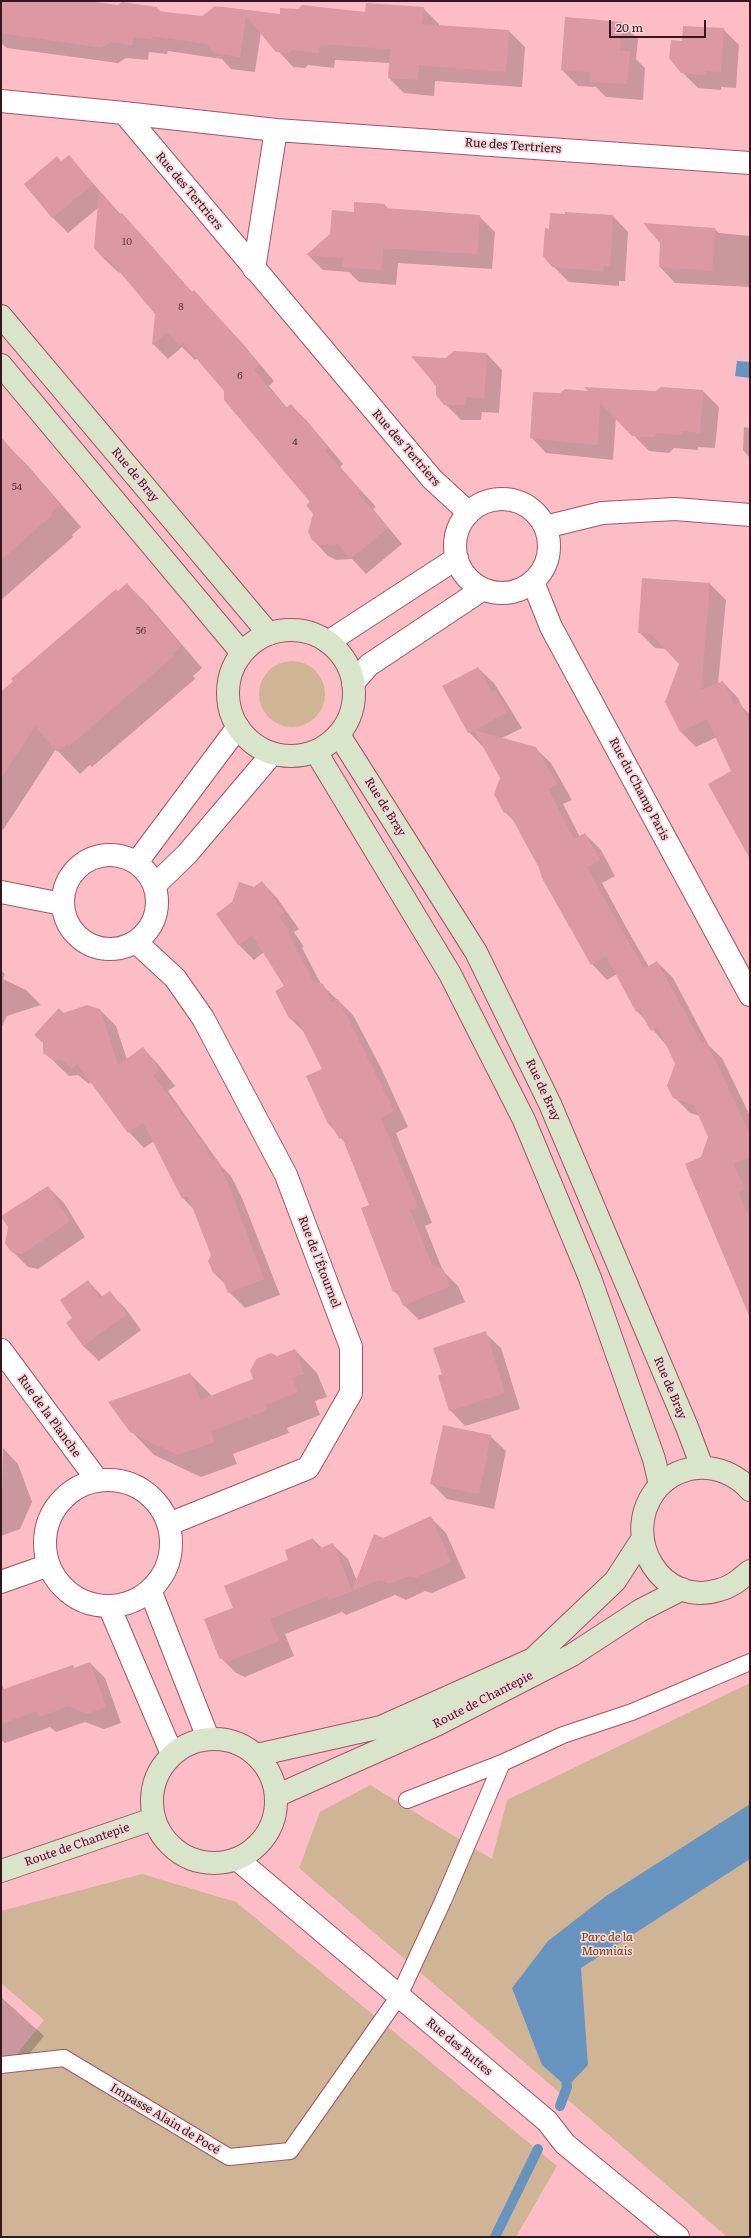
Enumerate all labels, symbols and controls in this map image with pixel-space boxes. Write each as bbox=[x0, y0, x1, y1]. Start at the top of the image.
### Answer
scale bar bbox=[611, 12, 708, 38]
text: 20 m bbox=[616, 18, 643, 36]
street label: Rue des Tertriers bbox=[464, 135, 562, 157]
street label: Rue des Tertriers bbox=[152, 149, 226, 233]
house number: 10 bbox=[122, 236, 132, 248]
house number: 8 bbox=[178, 301, 184, 313]
house number: 6 bbox=[237, 370, 243, 382]
street label: Rue des Tertriers bbox=[369, 407, 443, 489]
house number: 4 bbox=[292, 436, 298, 448]
street label: Rue de Bray bbox=[108, 445, 162, 505]
house number: 54 bbox=[12, 481, 22, 493]
house number: 56 bbox=[136, 625, 146, 637]
street label: Rue du Champ Paris bbox=[606, 735, 672, 843]
street label: Rue de Bray bbox=[361, 775, 409, 839]
street label: Rue de Bray bbox=[522, 1057, 564, 1123]
street label: Rue de l'Étournel bbox=[295, 1214, 343, 1310]
street label: Rue de Bray bbox=[650, 1355, 690, 1421]
street label: Rue de la Planche bbox=[14, 1372, 84, 1460]
street label: Route de Chantepie bbox=[430, 1668, 536, 1732]
street label: Route de Chantepie bbox=[22, 1820, 132, 1870]
park label: Parc de la Monniais bbox=[581, 1930, 633, 1958]
street label: Rue des Buttes bbox=[423, 2015, 495, 2079]
street label: Impasse Alain de Pocé bbox=[107, 2080, 223, 2158]

